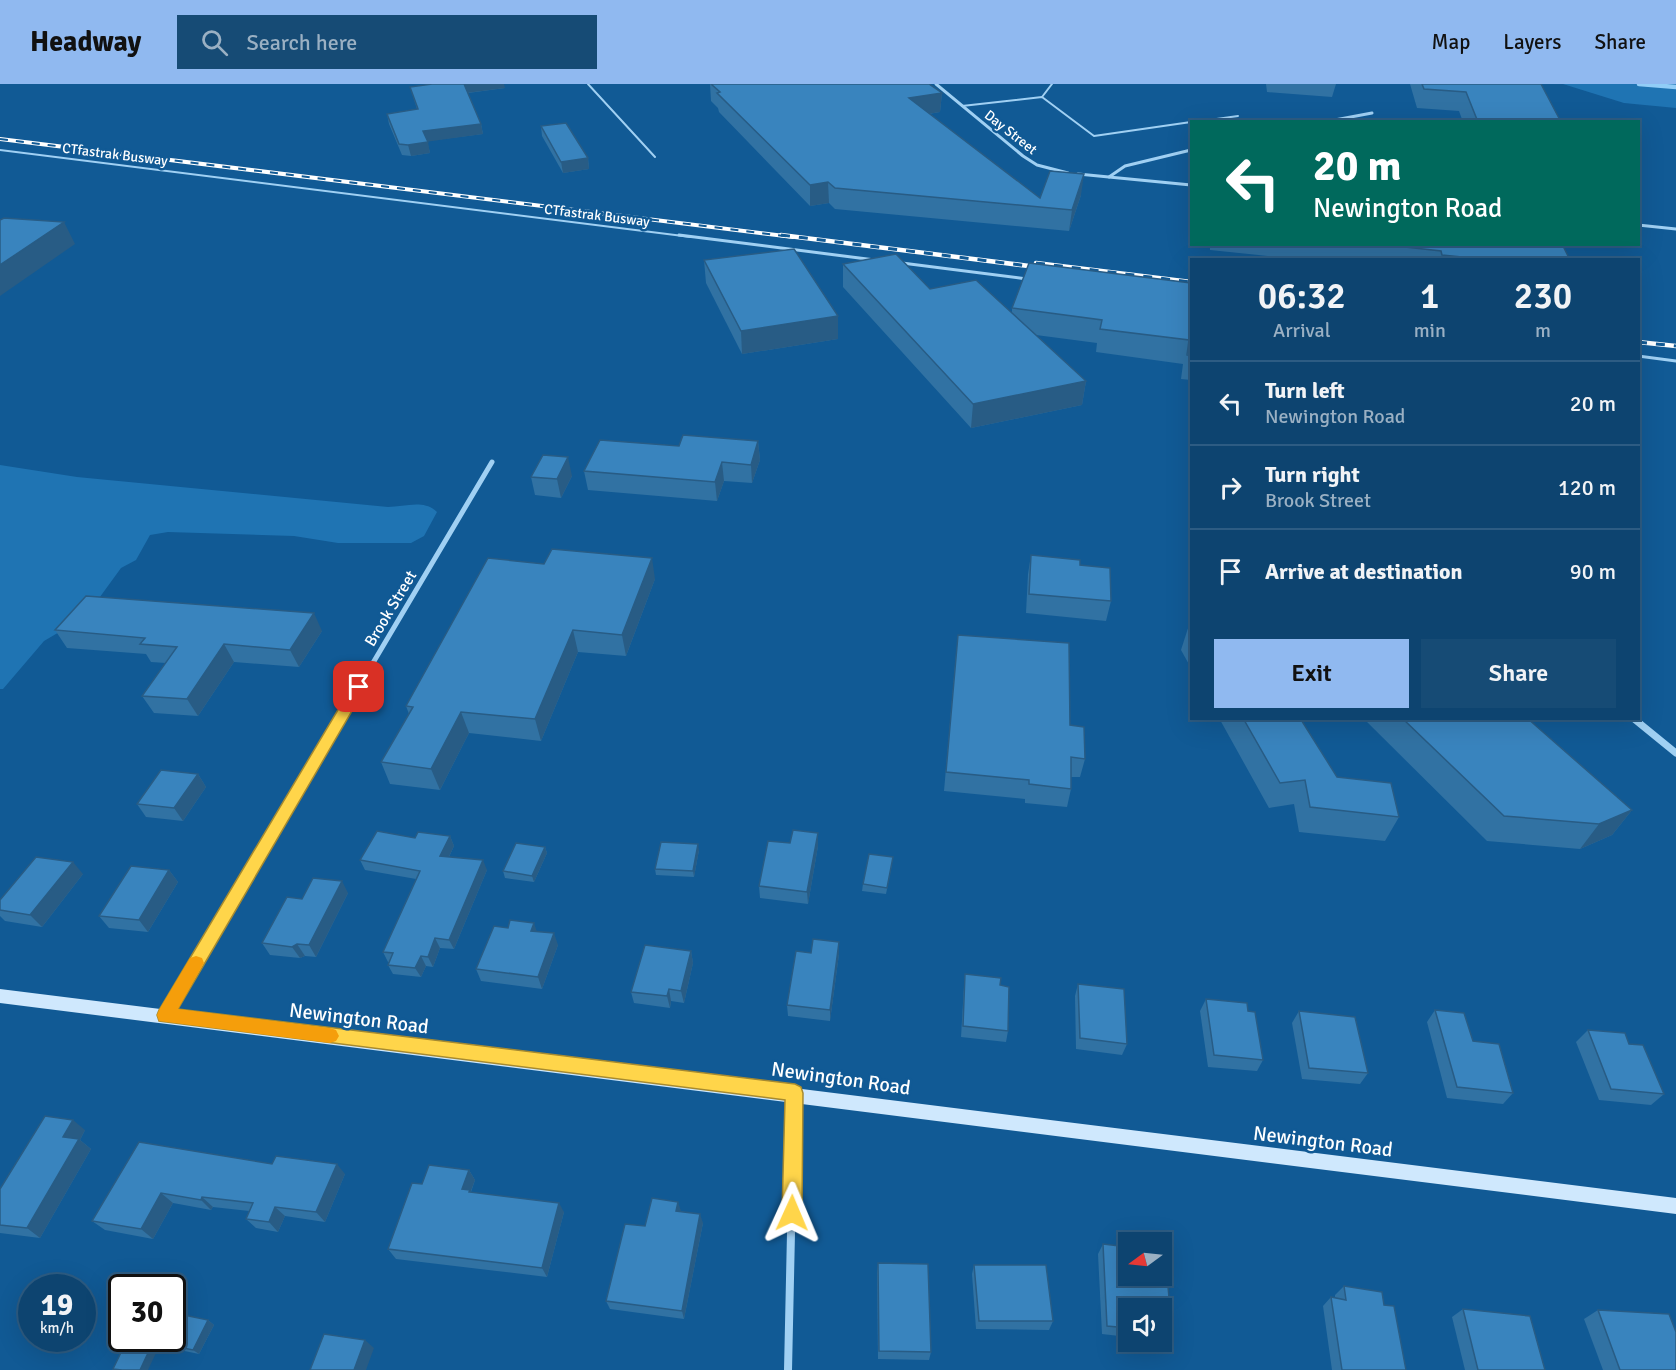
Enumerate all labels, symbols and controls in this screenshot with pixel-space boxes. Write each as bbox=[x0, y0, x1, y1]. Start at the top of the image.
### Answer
search box bbox=[177, 15, 597, 69]
text: Headway bbox=[30, 25, 141, 59]
icon: search bbox=[198, 26, 231, 59]
text: Search here bbox=[246, 29, 357, 56]
text: Map bbox=[1432, 29, 1470, 55]
text: Layers bbox=[1503, 29, 1561, 55]
text: Share bbox=[1594, 29, 1646, 55]
street label: Day Street bbox=[981, 107, 1040, 158]
street label: CTfastrak Busway bbox=[61, 140, 169, 169]
text: 20 m bbox=[1313, 141, 1402, 192]
icon: left bbox=[1214, 144, 1292, 222]
text: Newington Road bbox=[1313, 192, 1502, 225]
street label: CTfastrak Busway bbox=[543, 201, 651, 230]
text: 06:32 bbox=[1258, 274, 1346, 319]
text: 1 bbox=[1420, 274, 1440, 319]
text: 230 bbox=[1514, 274, 1572, 319]
text: Arrival bbox=[1273, 318, 1331, 343]
text: min bbox=[1414, 318, 1446, 343]
text: m bbox=[1535, 318, 1551, 343]
text: Turn left bbox=[1265, 377, 1345, 404]
icon: left bbox=[1214, 387, 1247, 420]
text: 20 m bbox=[1570, 390, 1616, 417]
text: Newington Road bbox=[1265, 404, 1405, 429]
text: Turn right bbox=[1265, 461, 1360, 488]
icon: right bbox=[1214, 471, 1247, 504]
text: 120 m bbox=[1558, 474, 1616, 501]
text: Brook Street bbox=[1265, 488, 1371, 513]
icon: arrive bbox=[1214, 555, 1247, 588]
text: Arrive at destination bbox=[1265, 558, 1462, 585]
text: 90 m bbox=[1570, 558, 1616, 585]
street label: Brook Street bbox=[360, 567, 421, 650]
button: Exit bbox=[1214, 639, 1409, 708]
button: Share bbox=[1421, 639, 1616, 708]
pin bbox=[333, 661, 384, 712]
icon: arrive bbox=[342, 670, 375, 703]
street label: Newington Road bbox=[288, 998, 430, 1039]
street label: Newington Road bbox=[770, 1056, 912, 1101]
street label: Newington Road bbox=[1252, 1121, 1394, 1162]
position arrow bbox=[760, 1181, 824, 1245]
north arrow bbox=[1118, 1232, 1172, 1286]
map controls bbox=[1118, 1232, 1172, 1352]
speed limit sign: 30 bbox=[108, 1274, 186, 1352]
text: 19 bbox=[41, 1287, 73, 1324]
button: sound bbox=[1118, 1298, 1172, 1352]
text: km/h bbox=[40, 1319, 74, 1337]

